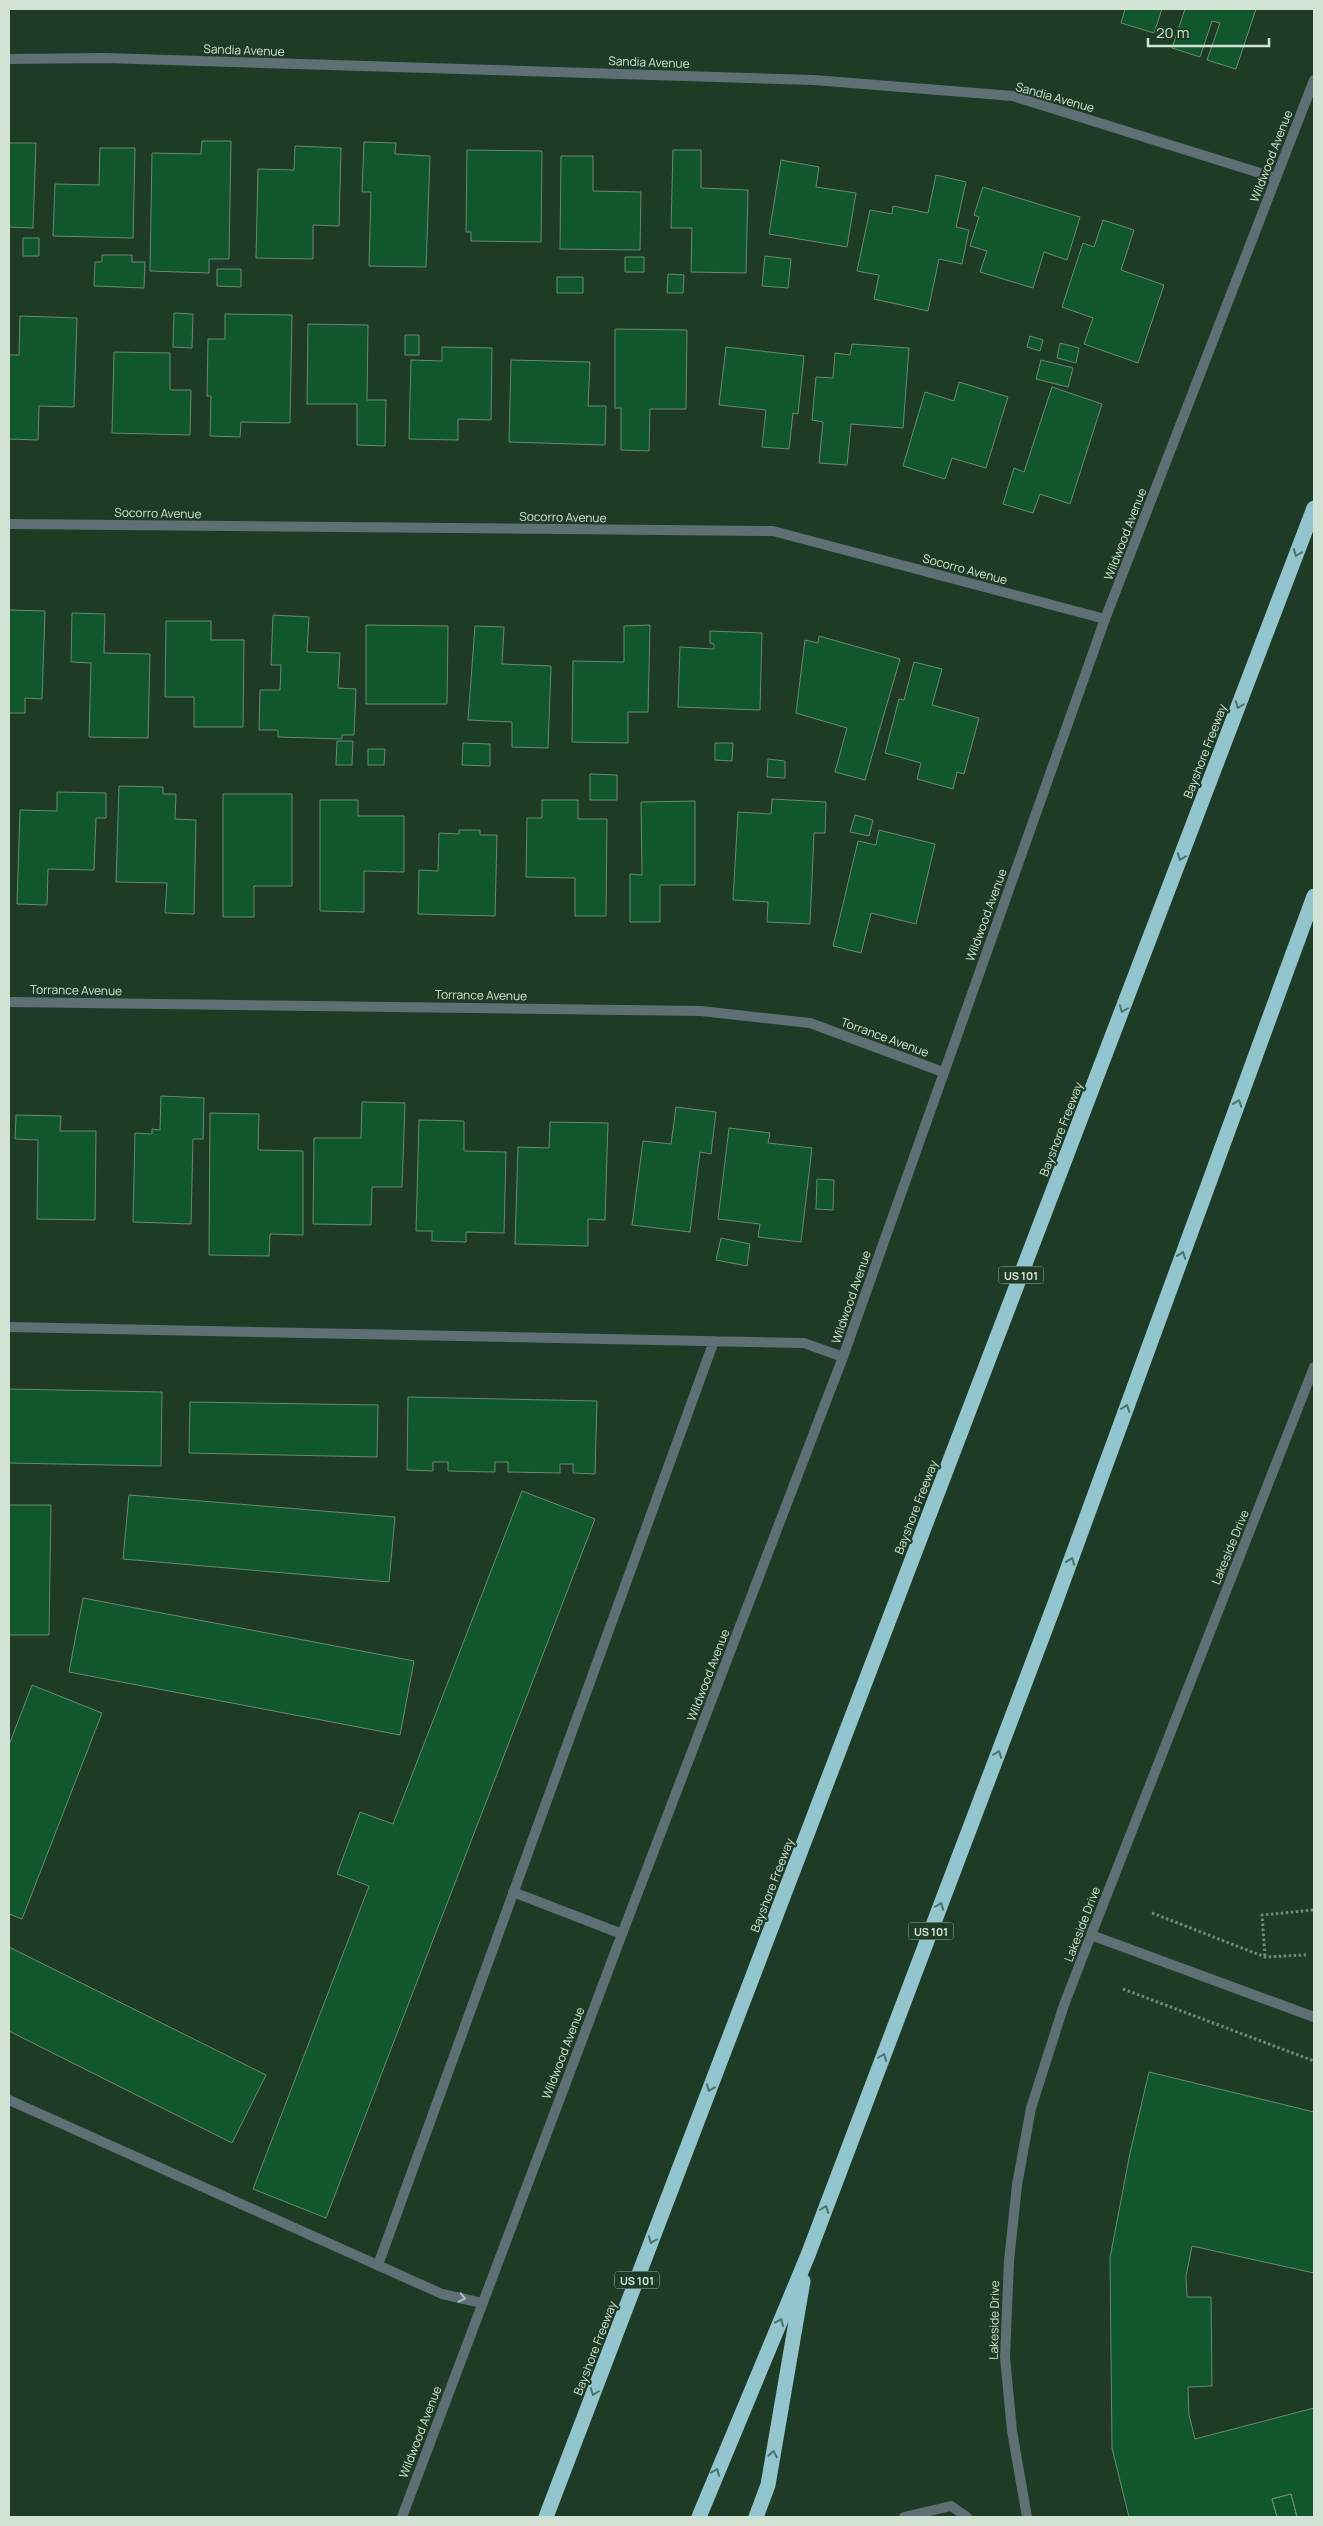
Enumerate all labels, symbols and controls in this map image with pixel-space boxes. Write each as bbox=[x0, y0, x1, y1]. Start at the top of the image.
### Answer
scale bar bbox=[1148, 15, 1269, 47]
text: 20 m bbox=[1156, 22, 1189, 43]
street label: Sandia Avenue bbox=[203, 40, 285, 60]
street label: Sandia Avenue bbox=[608, 52, 690, 72]
street label: Sandia Avenue bbox=[1014, 78, 1096, 116]
street label: Wildwood Avenue bbox=[1246, 107, 1296, 205]
street label: Wildwood Avenue bbox=[1100, 485, 1150, 583]
street label: Socorro Avenue bbox=[114, 504, 202, 522]
street label: Socorro Avenue bbox=[519, 508, 607, 526]
one-way arrow bbox=[1293, 548, 1303, 557]
street label: Socorro Avenue bbox=[921, 550, 1009, 588]
one-way arrow bbox=[1235, 700, 1245, 709]
street label: Bayshore Freeway bbox=[1179, 701, 1231, 801]
one-way arrow bbox=[1177, 852, 1187, 861]
street label: Wildwood Avenue bbox=[961, 866, 1011, 964]
street label: Torrance Avenue bbox=[30, 981, 122, 999]
street label: Torrance Avenue bbox=[435, 986, 527, 1004]
one-way arrow bbox=[1119, 1004, 1129, 1012]
street label: Torrance Avenue bbox=[839, 1013, 931, 1061]
street label: Bayshore Freeway bbox=[1035, 1079, 1087, 1179]
one-way arrow bbox=[1232, 1099, 1242, 1108]
street label: Wildwood Avenue bbox=[827, 1248, 875, 1346]
one-way arrow bbox=[1176, 1252, 1186, 1260]
road number: US 101 bbox=[998, 1266, 1044, 1284]
one-way arrow bbox=[1120, 1404, 1130, 1413]
street label: Bayshore Freeway bbox=[890, 1457, 942, 1557]
street label: Lakeside Drive bbox=[1207, 1507, 1253, 1587]
one-way arrow bbox=[1065, 1557, 1075, 1565]
street label: Wildwood Avenue bbox=[683, 1626, 733, 1724]
one-way arrow bbox=[992, 1750, 1002, 1758]
street label: Bayshore Freeway bbox=[746, 1835, 798, 1935]
street label: Lakeside Drive bbox=[1060, 1884, 1104, 1964]
one-way arrow bbox=[935, 1902, 945, 1910]
road number: US 101 bbox=[908, 1922, 954, 1940]
street label: Wildwood Avenue bbox=[538, 2004, 588, 2102]
one-way arrow bbox=[877, 2054, 887, 2062]
one-way arrow bbox=[706, 2084, 716, 2092]
one-way arrow bbox=[819, 2206, 829, 2214]
one-way arrow bbox=[648, 2235, 658, 2244]
road number: US 101 bbox=[614, 2272, 660, 2288]
street label: Lakeside Drive bbox=[985, 2280, 1003, 2360]
one-way arrow bbox=[458, 2292, 467, 2303]
street label: Bayshore Freeway bbox=[569, 2298, 621, 2398]
one-way arrow bbox=[773, 2318, 784, 2327]
street label: Wildwood Avenue bbox=[395, 2383, 445, 2481]
one-way arrow bbox=[590, 2387, 600, 2396]
one-way arrow bbox=[768, 2449, 778, 2458]
one-way arrow bbox=[710, 2468, 721, 2477]

